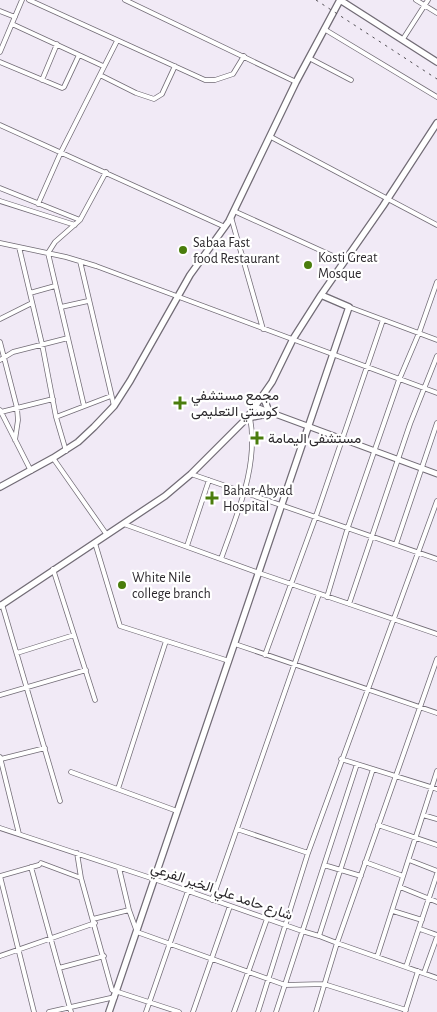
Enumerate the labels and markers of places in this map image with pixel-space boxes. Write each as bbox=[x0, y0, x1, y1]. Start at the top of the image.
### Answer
place label: Sabaa Fast food Restaurant bbox=[193, 236, 280, 266]
marker: Sabaa Fast food Restaurant bbox=[177, 244, 189, 256]
place label: Kosti Great Mosque bbox=[318, 251, 378, 281]
marker: Kosti Great Mosque bbox=[302, 259, 314, 271]
place label: مجمع مستشفي كوستي التعليمى bbox=[191, 389, 279, 423]
marker: مجمع مستشفي كوستي التعليمى bbox=[173, 396, 187, 410]
marker: مستشفى اليمامة bbox=[250, 431, 264, 445]
place label: مستشفى اليمامة bbox=[268, 432, 361, 447]
place label: Bahar-Abyad Hospital bbox=[223, 484, 293, 514]
marker: Bahar-Abyad Hospital bbox=[205, 491, 219, 505]
place label: White Nile college branch bbox=[132, 571, 211, 601]
marker: White Nile college branch bbox=[116, 579, 128, 591]

